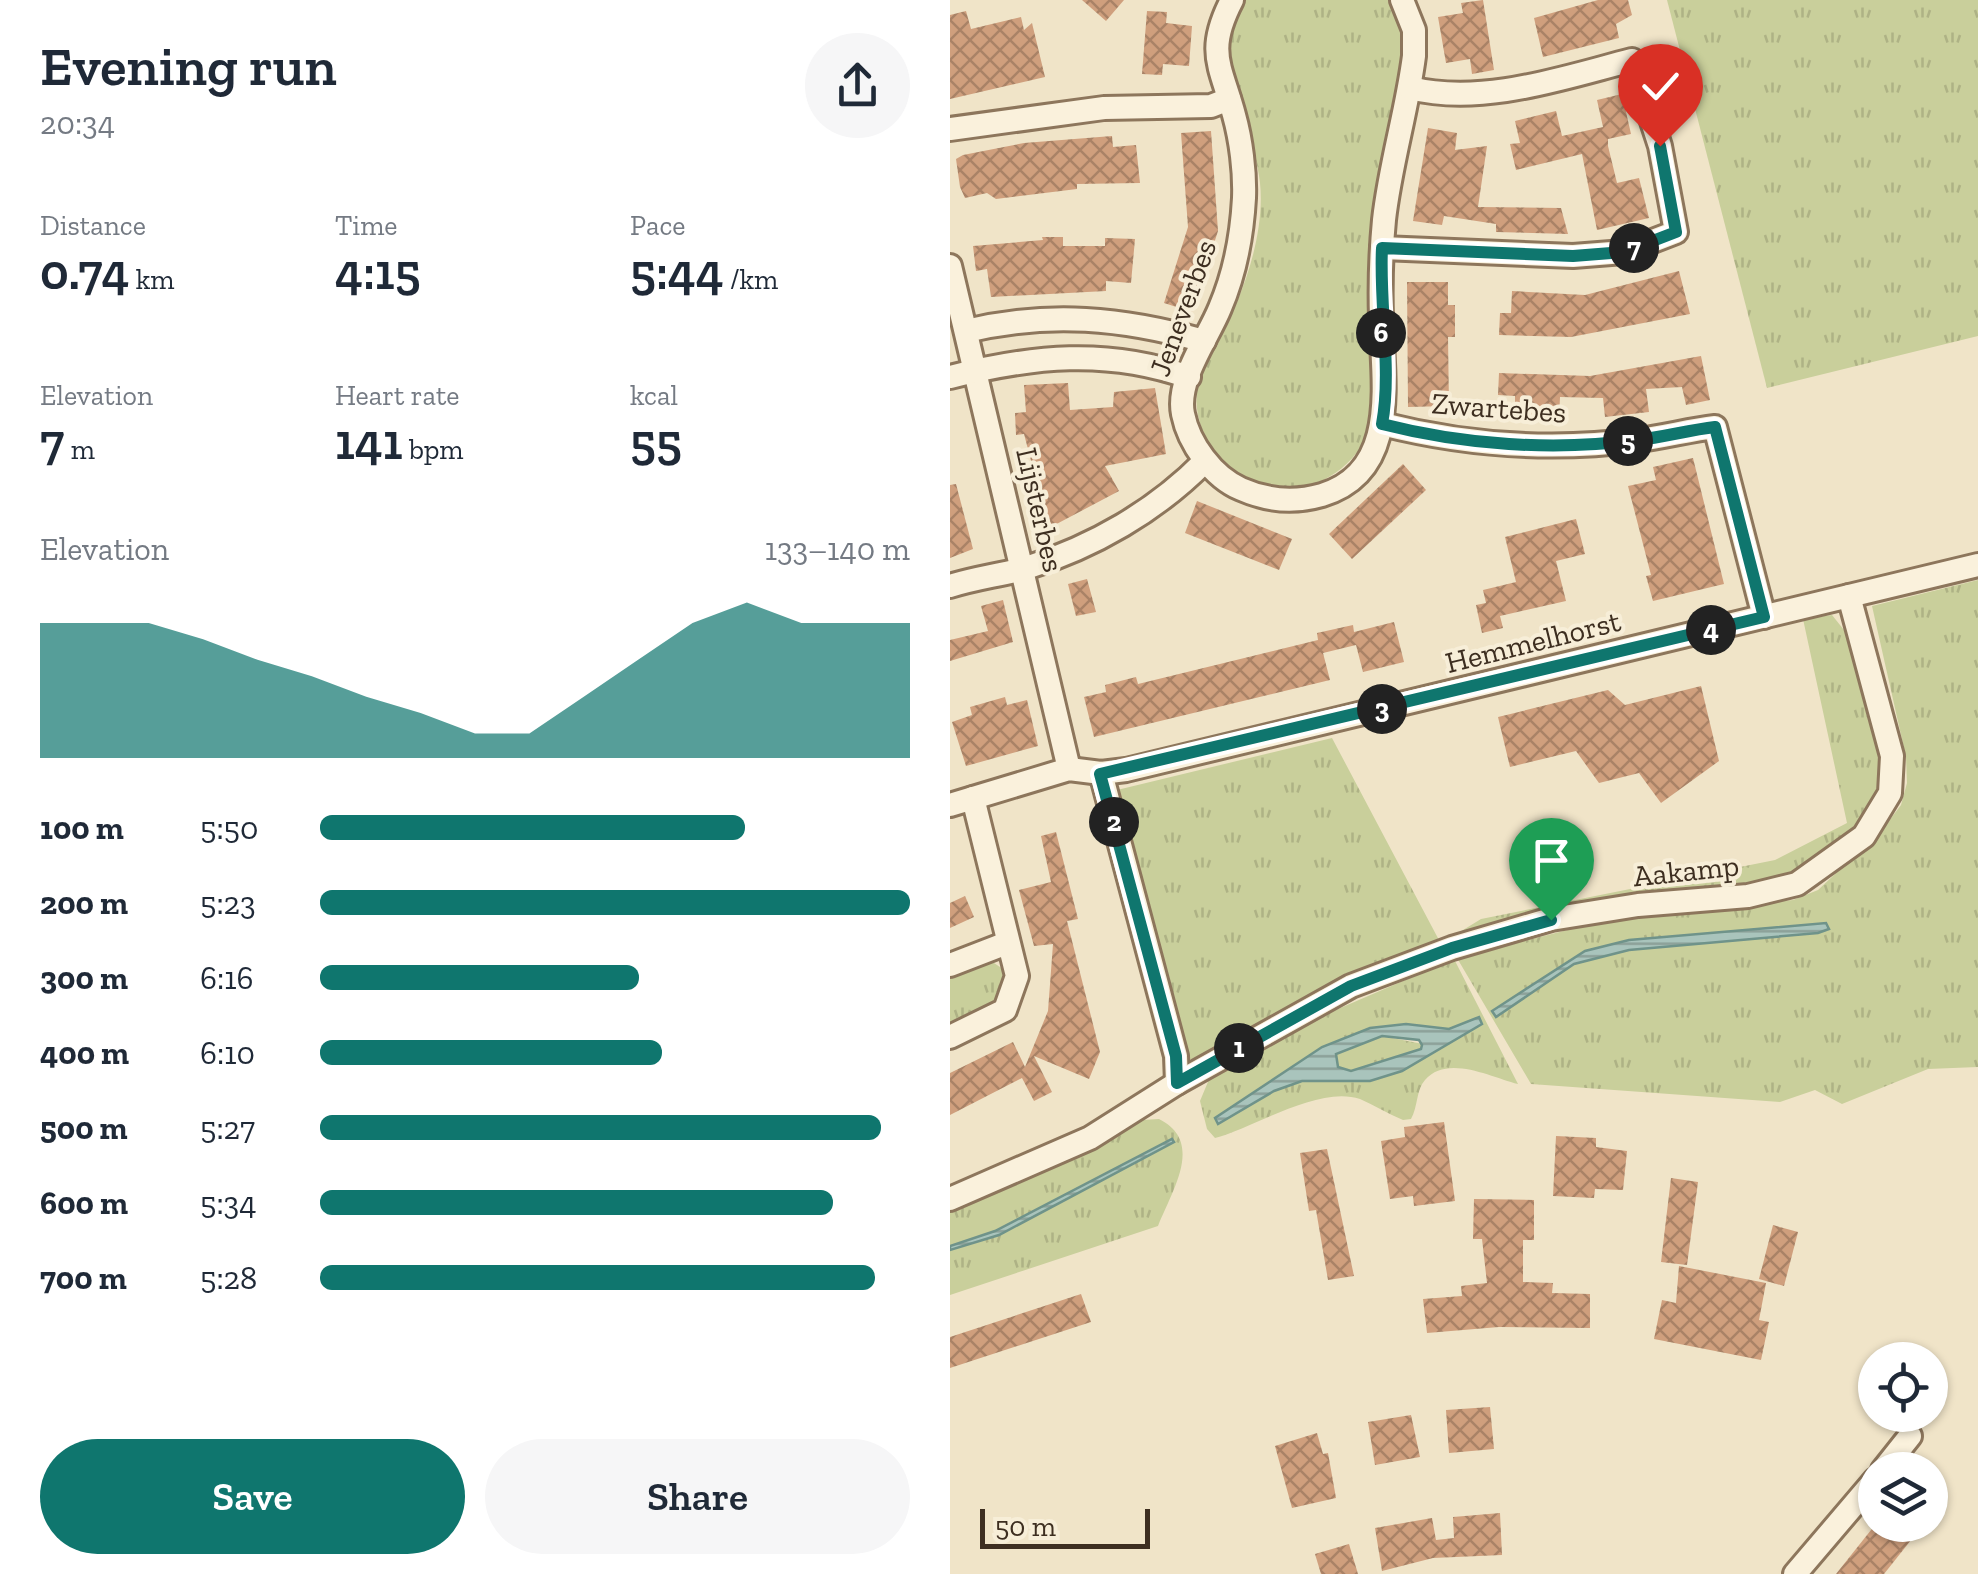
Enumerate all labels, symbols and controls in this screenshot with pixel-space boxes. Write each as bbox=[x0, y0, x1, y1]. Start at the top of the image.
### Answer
text: Evening run bbox=[40, 33, 337, 99]
button: share bbox=[805, 33, 910, 138]
pin bbox=[1618, 44, 1703, 147]
icon: check bbox=[1633, 59, 1688, 114]
text: 20:34 bbox=[40, 104, 115, 142]
text: Distance bbox=[40, 209, 146, 242]
text: Time bbox=[335, 209, 398, 242]
text: Pace bbox=[630, 209, 686, 242]
pin: 7 bbox=[1609, 223, 1659, 273]
text: 7 bbox=[1627, 231, 1641, 264]
street label: Jeneverbes bbox=[1142, 235, 1224, 381]
text: 0.74 bbox=[40, 242, 129, 302]
text: 4:15 bbox=[335, 242, 421, 302]
text: 5:44 bbox=[630, 242, 724, 302]
text: km bbox=[129, 263, 175, 296]
text: /km bbox=[724, 263, 778, 296]
pin: 6 bbox=[1356, 308, 1406, 358]
text: 6 bbox=[1373, 316, 1389, 349]
text: Elevation bbox=[40, 379, 153, 412]
text: Heart rate bbox=[335, 379, 460, 412]
text: kcal bbox=[630, 379, 678, 412]
street label: Zwartebes bbox=[1430, 385, 1568, 431]
text: 7 bbox=[40, 412, 64, 472]
text: 141 bbox=[335, 412, 403, 472]
text: 55 bbox=[630, 412, 682, 472]
pin: 5 bbox=[1603, 416, 1653, 466]
text: 5 bbox=[1621, 424, 1635, 457]
text: m bbox=[64, 433, 95, 466]
text: bpm bbox=[403, 433, 463, 466]
street label: Lijsterbes bbox=[1008, 444, 1072, 576]
text: Elevation bbox=[40, 530, 169, 568]
text: 133–140 m bbox=[765, 530, 910, 568]
street label: Hemmelhorst bbox=[1442, 603, 1624, 681]
pin: 4 bbox=[1686, 605, 1736, 655]
text: 4 bbox=[1703, 613, 1719, 646]
pin: 3 bbox=[1357, 684, 1407, 734]
text: 3 bbox=[1375, 692, 1389, 725]
pin: 2 bbox=[1089, 797, 1139, 847]
text: 2 bbox=[1106, 805, 1122, 838]
text: 100 m bbox=[40, 809, 124, 847]
text: 5:50 bbox=[200, 809, 258, 847]
pin bbox=[1509, 818, 1594, 921]
icon: arrive bbox=[1524, 833, 1579, 888]
street label: Aakamp bbox=[1631, 848, 1741, 894]
text: 200 m bbox=[40, 884, 128, 922]
text: 5:23 bbox=[200, 884, 256, 922]
text: 300 m bbox=[40, 959, 128, 997]
text: 6:16 bbox=[200, 959, 253, 997]
pin: 1 bbox=[1214, 1023, 1264, 1073]
text: 1 bbox=[1233, 1031, 1245, 1064]
text: 400 m bbox=[40, 1034, 129, 1072]
text: 6:10 bbox=[200, 1034, 255, 1072]
text: 500 m bbox=[40, 1109, 128, 1147]
text: 5:27 bbox=[200, 1109, 255, 1147]
text: 600 m bbox=[40, 1184, 128, 1222]
text: 5:34 bbox=[200, 1184, 256, 1222]
text: 700 m bbox=[40, 1259, 127, 1297]
text: 5:28 bbox=[200, 1259, 257, 1297]
map controls bbox=[1858, 1342, 1948, 1542]
button: locate bbox=[1858, 1342, 1948, 1432]
button: Save bbox=[40, 1439, 465, 1554]
button: Share bbox=[485, 1439, 910, 1554]
button: layers bbox=[1858, 1452, 1948, 1542]
scale bar bbox=[980, 1504, 1150, 1548]
text: 50 m bbox=[995, 1510, 1056, 1543]

